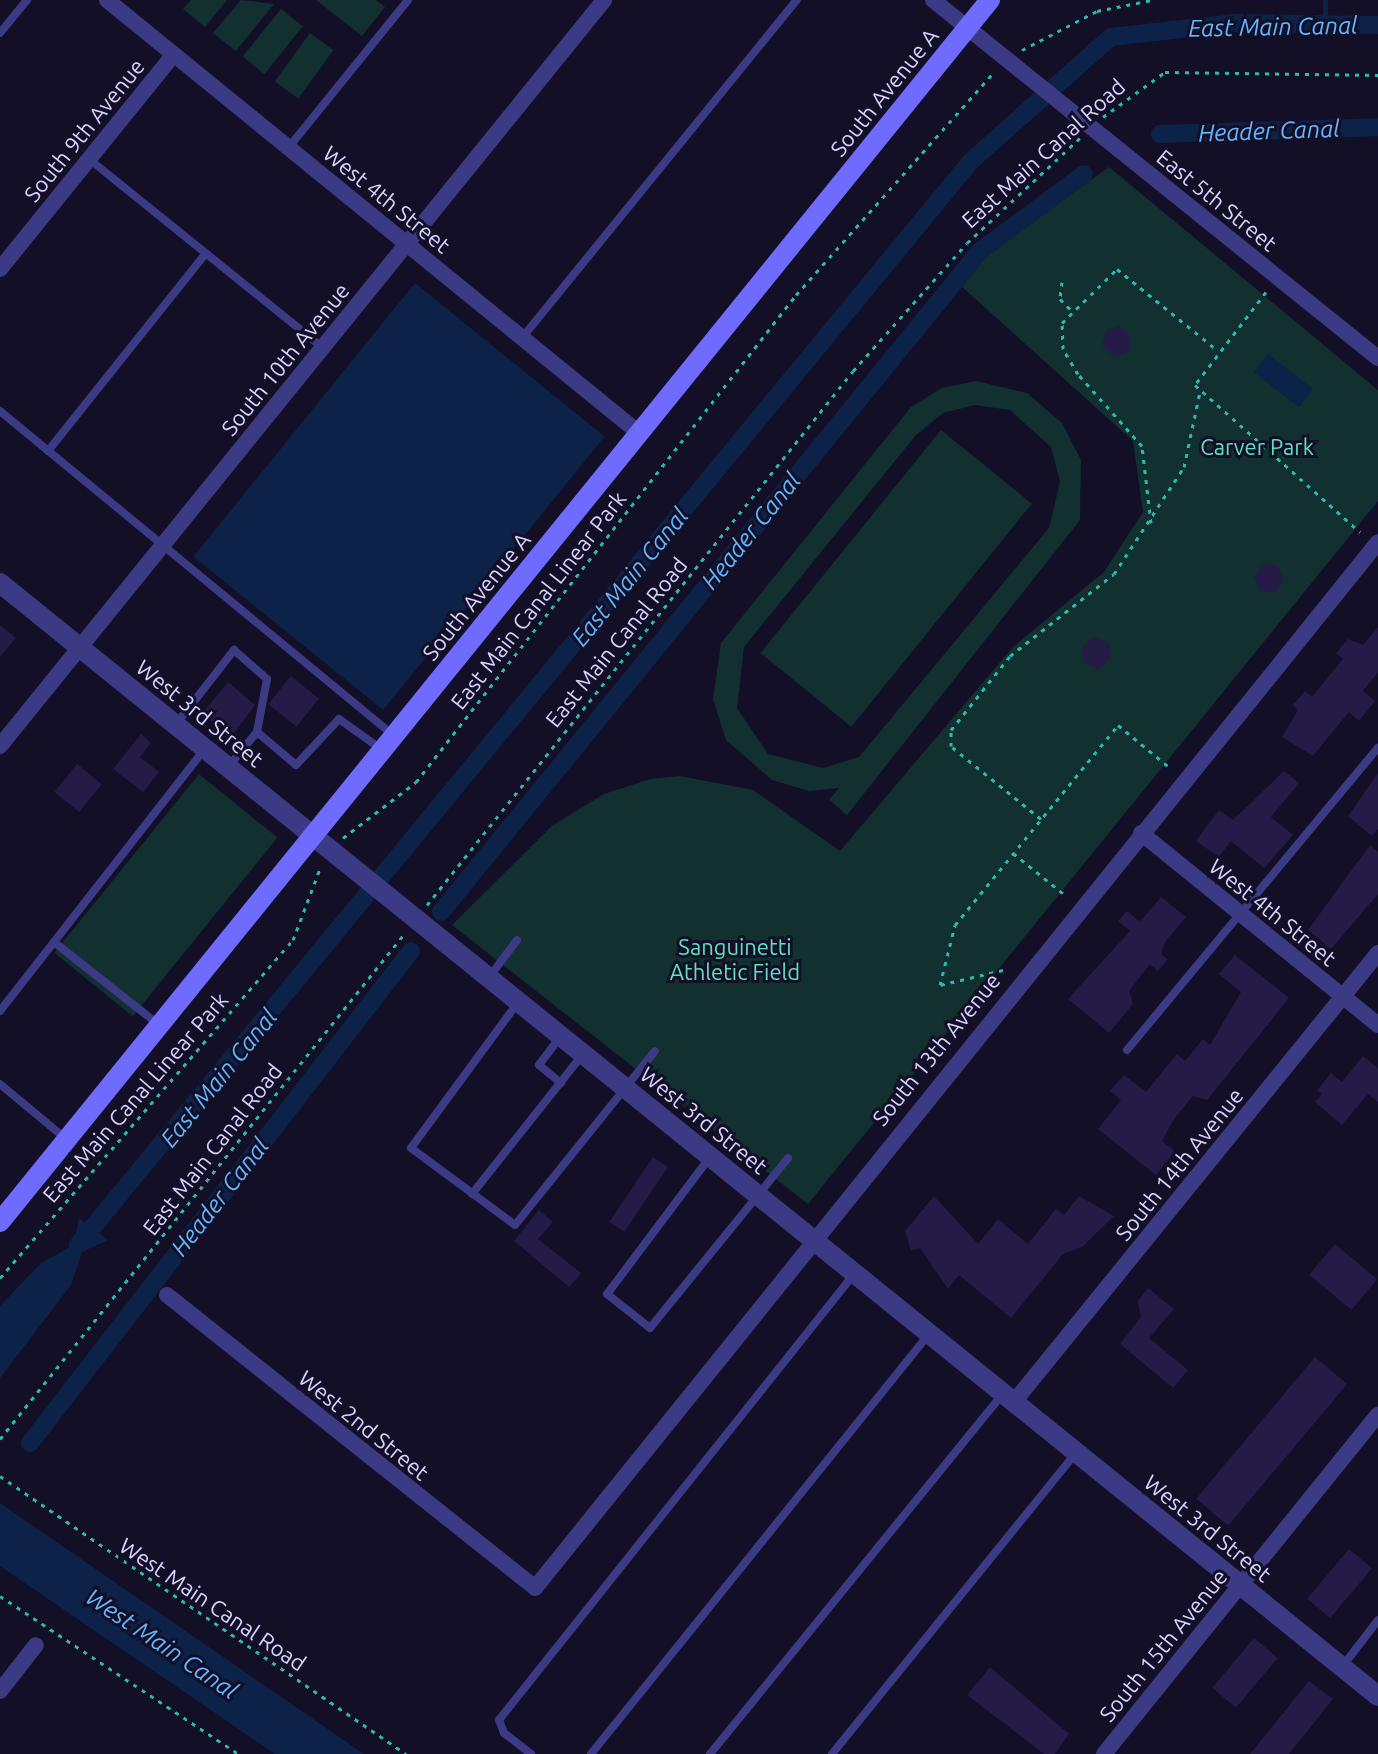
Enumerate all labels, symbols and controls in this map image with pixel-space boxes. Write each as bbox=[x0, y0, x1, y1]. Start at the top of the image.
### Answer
water label: East Main Canal bbox=[1188, 11, 1358, 43]
street label: South Avenue A bbox=[824, 23, 944, 161]
street label: South 9th Avenue bbox=[18, 53, 150, 207]
street label: East Main Canal Road bbox=[956, 73, 1130, 233]
water label: Header Canal bbox=[1198, 114, 1340, 148]
street label: West 4th Street bbox=[318, 140, 456, 258]
street label: East 5th Street bbox=[1152, 144, 1282, 256]
street label: South 10th Avenue bbox=[215, 277, 355, 441]
park label: Carver Park bbox=[1200, 434, 1314, 460]
water label: Header Canal bbox=[695, 467, 807, 595]
street label: East Main Canal Linear Park bbox=[445, 486, 631, 714]
water label: East Main Canal bbox=[565, 502, 695, 652]
street label: South Avenue A bbox=[416, 527, 536, 665]
street label: East Main Canal Road bbox=[540, 552, 692, 732]
street label: West 3rd Street bbox=[131, 654, 269, 772]
street label: West 4th Street bbox=[1204, 853, 1342, 971]
park label: Sanguinetti Athletic Field bbox=[670, 933, 800, 984]
street label: South 13th Avenue bbox=[866, 967, 1006, 1131]
street label: East Main Canal Linear Park bbox=[37, 987, 233, 1207]
water label: East Main Canal bbox=[154, 1003, 284, 1153]
street label: East Main Canal Road bbox=[137, 1058, 287, 1240]
street label: West 3rd Street bbox=[635, 1061, 773, 1179]
street label: South 14th Avenue bbox=[1109, 1082, 1249, 1246]
water label: Header Canal bbox=[165, 1132, 275, 1262]
street label: West 2nd Street bbox=[294, 1364, 434, 1486]
street label: West 3rd Street bbox=[1139, 1469, 1277, 1587]
street label: West Main Canal Road bbox=[115, 1532, 311, 1676]
street label: South 15th Avenue bbox=[1093, 1563, 1233, 1727]
water label: West Main Canal bbox=[81, 1583, 243, 1705]

